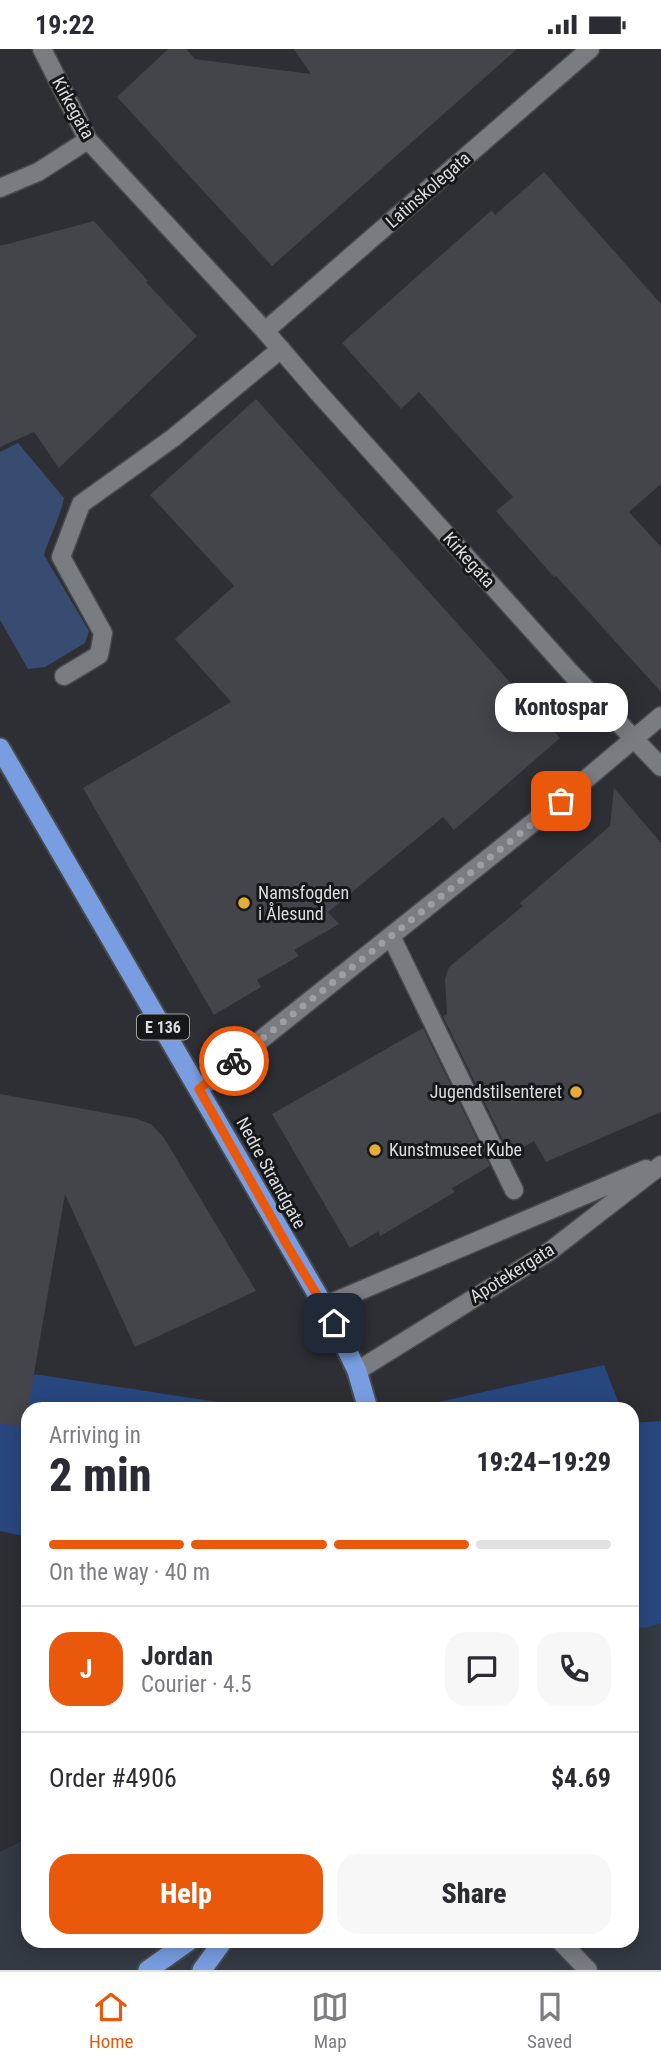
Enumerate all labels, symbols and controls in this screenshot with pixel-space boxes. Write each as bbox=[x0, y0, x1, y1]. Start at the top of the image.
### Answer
text: 19:22 bbox=[35, 10, 95, 40]
street label: Kirkegata bbox=[48, 73, 99, 142]
street label: Latinskolegata bbox=[381, 147, 474, 232]
street label: Kirkegata bbox=[439, 528, 500, 592]
callout: Kontospar bbox=[494, 682, 628, 731]
text: Kontospar bbox=[515, 694, 608, 721]
pin bbox=[531, 771, 591, 831]
icon: bag bbox=[542, 782, 580, 820]
place label: Namsfogden i Ålesund bbox=[258, 882, 349, 924]
marker: Namsfogden i Ålesund bbox=[236, 895, 252, 911]
road number: E 136 bbox=[137, 1015, 189, 1039]
courier bbox=[199, 1026, 269, 1096]
icon: bike bbox=[215, 1042, 253, 1080]
place label: Jugendstilsenteret bbox=[430, 1081, 562, 1102]
marker: Jugendstilsenteret bbox=[568, 1084, 584, 1100]
street label: Nedre Strandgate bbox=[232, 1114, 311, 1232]
place label: Kunstmuseet Kube bbox=[389, 1139, 522, 1160]
marker: Kunstmuseet Kube bbox=[367, 1142, 383, 1158]
street label: Apotekergata bbox=[466, 1238, 558, 1307]
pin bbox=[304, 1293, 364, 1353]
icon: home bbox=[315, 1304, 353, 1342]
text: Arriving in bbox=[49, 1422, 141, 1449]
text: 19:24–19:29 bbox=[477, 1447, 611, 1477]
text: 2 min bbox=[49, 1448, 152, 1502]
text: On the way · 40 m bbox=[49, 1559, 210, 1586]
button: chat bbox=[445, 1632, 519, 1706]
button: phone bbox=[537, 1632, 611, 1706]
text: Jordan bbox=[141, 1641, 213, 1671]
text: J bbox=[80, 1654, 92, 1684]
text: Courier · 4.5 bbox=[141, 1671, 252, 1698]
text: Order #4906 bbox=[49, 1763, 177, 1793]
text: $4.69 bbox=[551, 1763, 611, 1793]
button: Help bbox=[49, 1854, 323, 1934]
button: Share bbox=[337, 1854, 611, 1934]
tab: Home bbox=[89, 1988, 133, 2053]
tab: Map bbox=[311, 1988, 349, 2053]
tab: Saved bbox=[527, 1988, 572, 2053]

